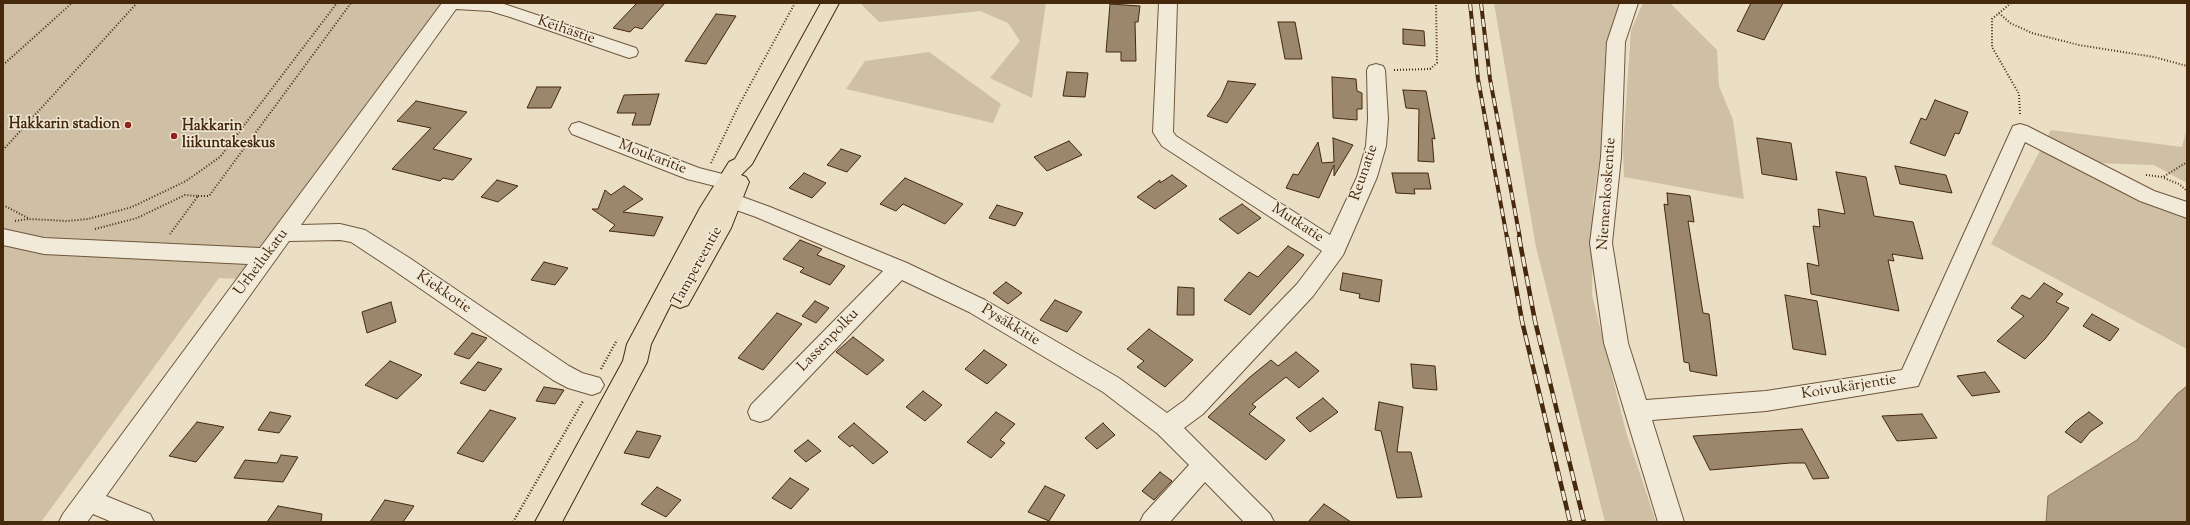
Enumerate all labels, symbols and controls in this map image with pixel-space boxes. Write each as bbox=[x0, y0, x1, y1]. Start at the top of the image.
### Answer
street label: Keihästie bbox=[535, 13, 597, 49]
place label: Hakkarin stadion bbox=[9, 116, 120, 134]
place label: Hakkarin liikuntakeskus bbox=[182, 118, 275, 153]
marker: Hakkarin stadion bbox=[123, 120, 133, 130]
marker: Hakkarin liikuntakeskus bbox=[169, 131, 179, 141]
street label: Moukaritie bbox=[615, 137, 689, 179]
street label: Niemenkoskentie bbox=[1595, 137, 1621, 251]
street label: Reunatie bbox=[1347, 143, 1383, 203]
street label: Mutkatie bbox=[1268, 201, 1326, 247]
street label: Tampereentie bbox=[669, 224, 727, 310]
street label: Urheilukatu bbox=[231, 226, 293, 300]
street label: Kiekkotie bbox=[412, 268, 474, 318]
street label: Pysäkkitie bbox=[977, 301, 1043, 351]
street label: Lassenpolku bbox=[794, 306, 864, 376]
street label: Koivukärjentie bbox=[1800, 372, 1898, 404]

